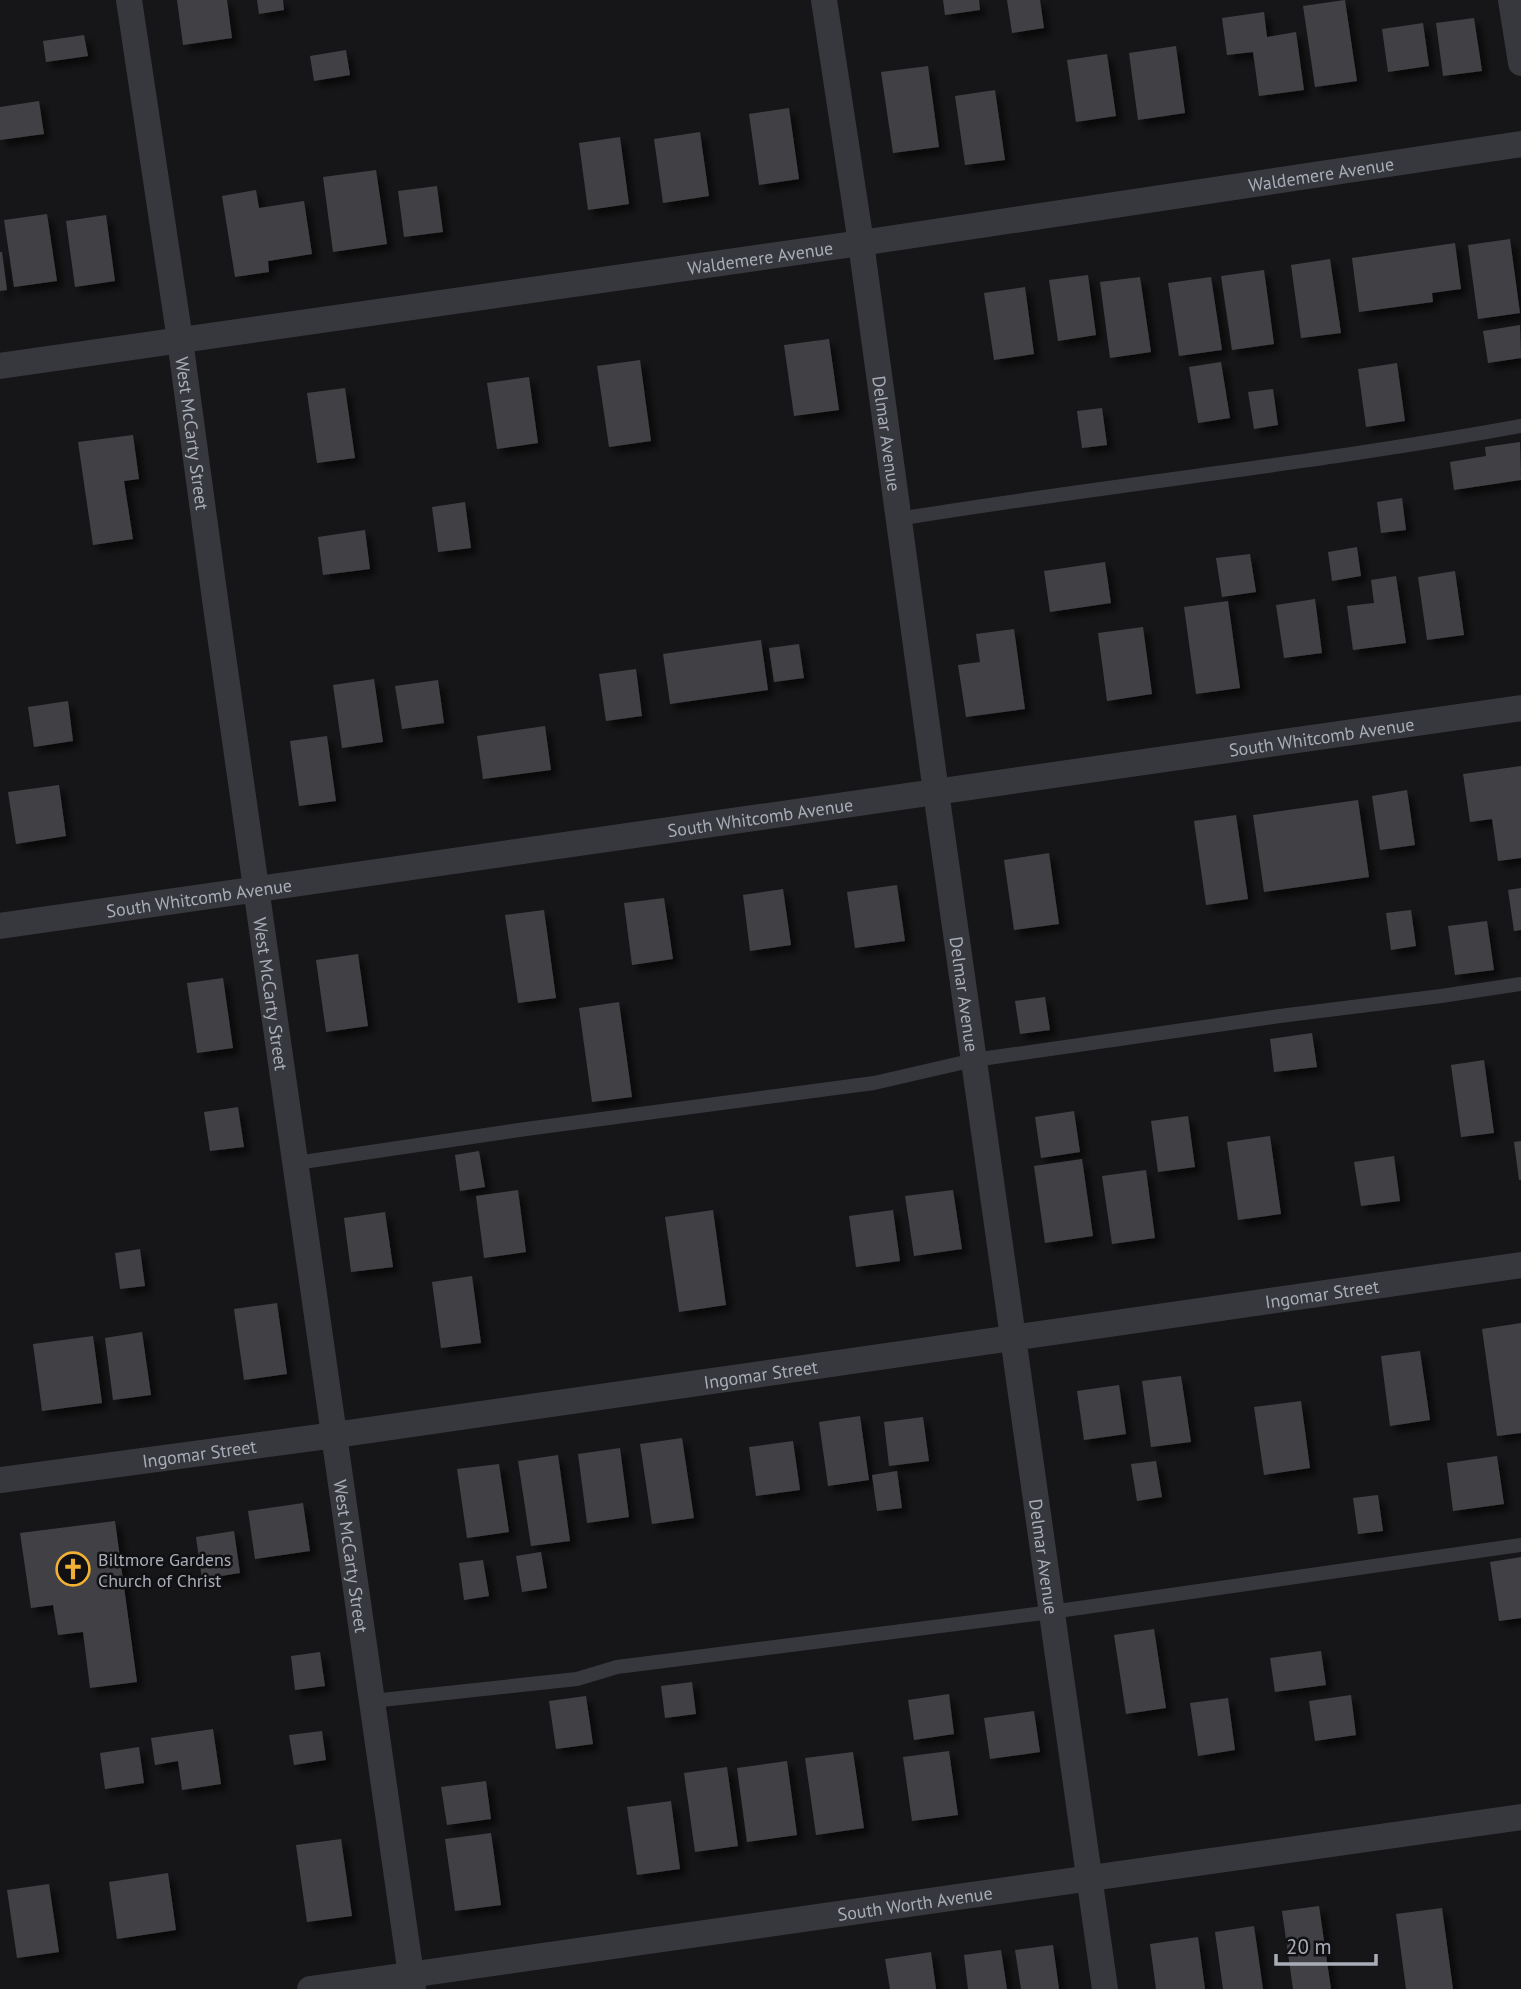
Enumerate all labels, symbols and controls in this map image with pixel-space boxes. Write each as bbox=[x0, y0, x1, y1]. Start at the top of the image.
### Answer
street label: Waldemere Avenue bbox=[1247, 152, 1395, 196]
street label: Waldemere Avenue bbox=[686, 236, 835, 279]
street label: West McCarty Street bbox=[171, 355, 214, 511]
street label: Delmar Avenue bbox=[868, 374, 906, 493]
street label: South Whitcomb Avenue bbox=[1227, 712, 1416, 761]
street label: South Whitcomb Avenue bbox=[666, 792, 854, 842]
street label: South Whitcomb Avenue bbox=[105, 873, 293, 922]
street label: West McCarty Street bbox=[249, 916, 293, 1072]
street label: Delmar Avenue bbox=[945, 935, 984, 1053]
street label: Ingomar Street bbox=[1263, 1274, 1380, 1313]
street label: Ingomar Street bbox=[702, 1354, 819, 1394]
street label: Ingomar Street bbox=[141, 1434, 258, 1472]
street label: West McCarty Street bbox=[329, 1478, 374, 1634]
street label: Delmar Avenue bbox=[1024, 1497, 1063, 1616]
place label: Biltmore Gardens Church of Christ bbox=[98, 1548, 231, 1592]
church icon: Biltmore Gardens Church of Christ bbox=[54, 1550, 92, 1588]
street label: South Worth Avenue bbox=[836, 1881, 994, 1925]
scale bar bbox=[1276, 1923, 1376, 1967]
text: 20 m bbox=[1286, 1933, 1332, 1960]

